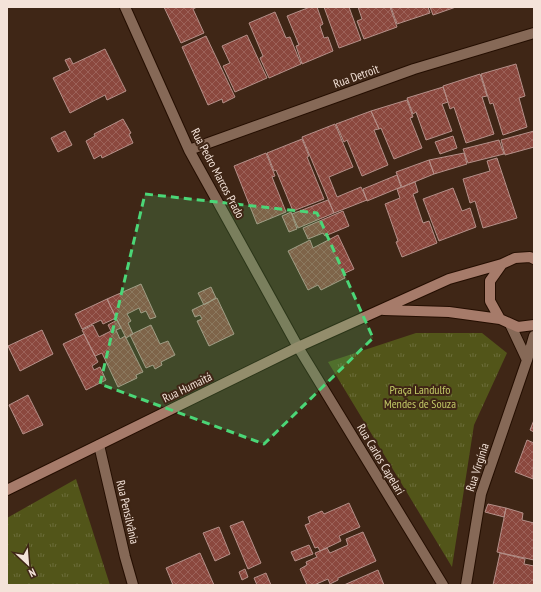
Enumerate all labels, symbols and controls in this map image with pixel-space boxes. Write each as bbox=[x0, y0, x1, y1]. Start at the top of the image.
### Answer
street label: Rua Detroit bbox=[331, 61, 381, 91]
street label: Rua Pedro Marcos Prado bbox=[188, 125, 248, 221]
street label: Rua Humaitá bbox=[160, 368, 214, 405]
park label: Praça Landulfo Mendes de Souza bbox=[384, 382, 456, 411]
street label: Rua Carlos Capelari bbox=[354, 421, 408, 497]
street label: Rua Virgínia bbox=[462, 441, 492, 493]
street label: Rua Pensilvânia bbox=[113, 479, 143, 546]
north arrow bbox=[8, 544, 48, 584]
text: N bbox=[27, 565, 38, 581]

